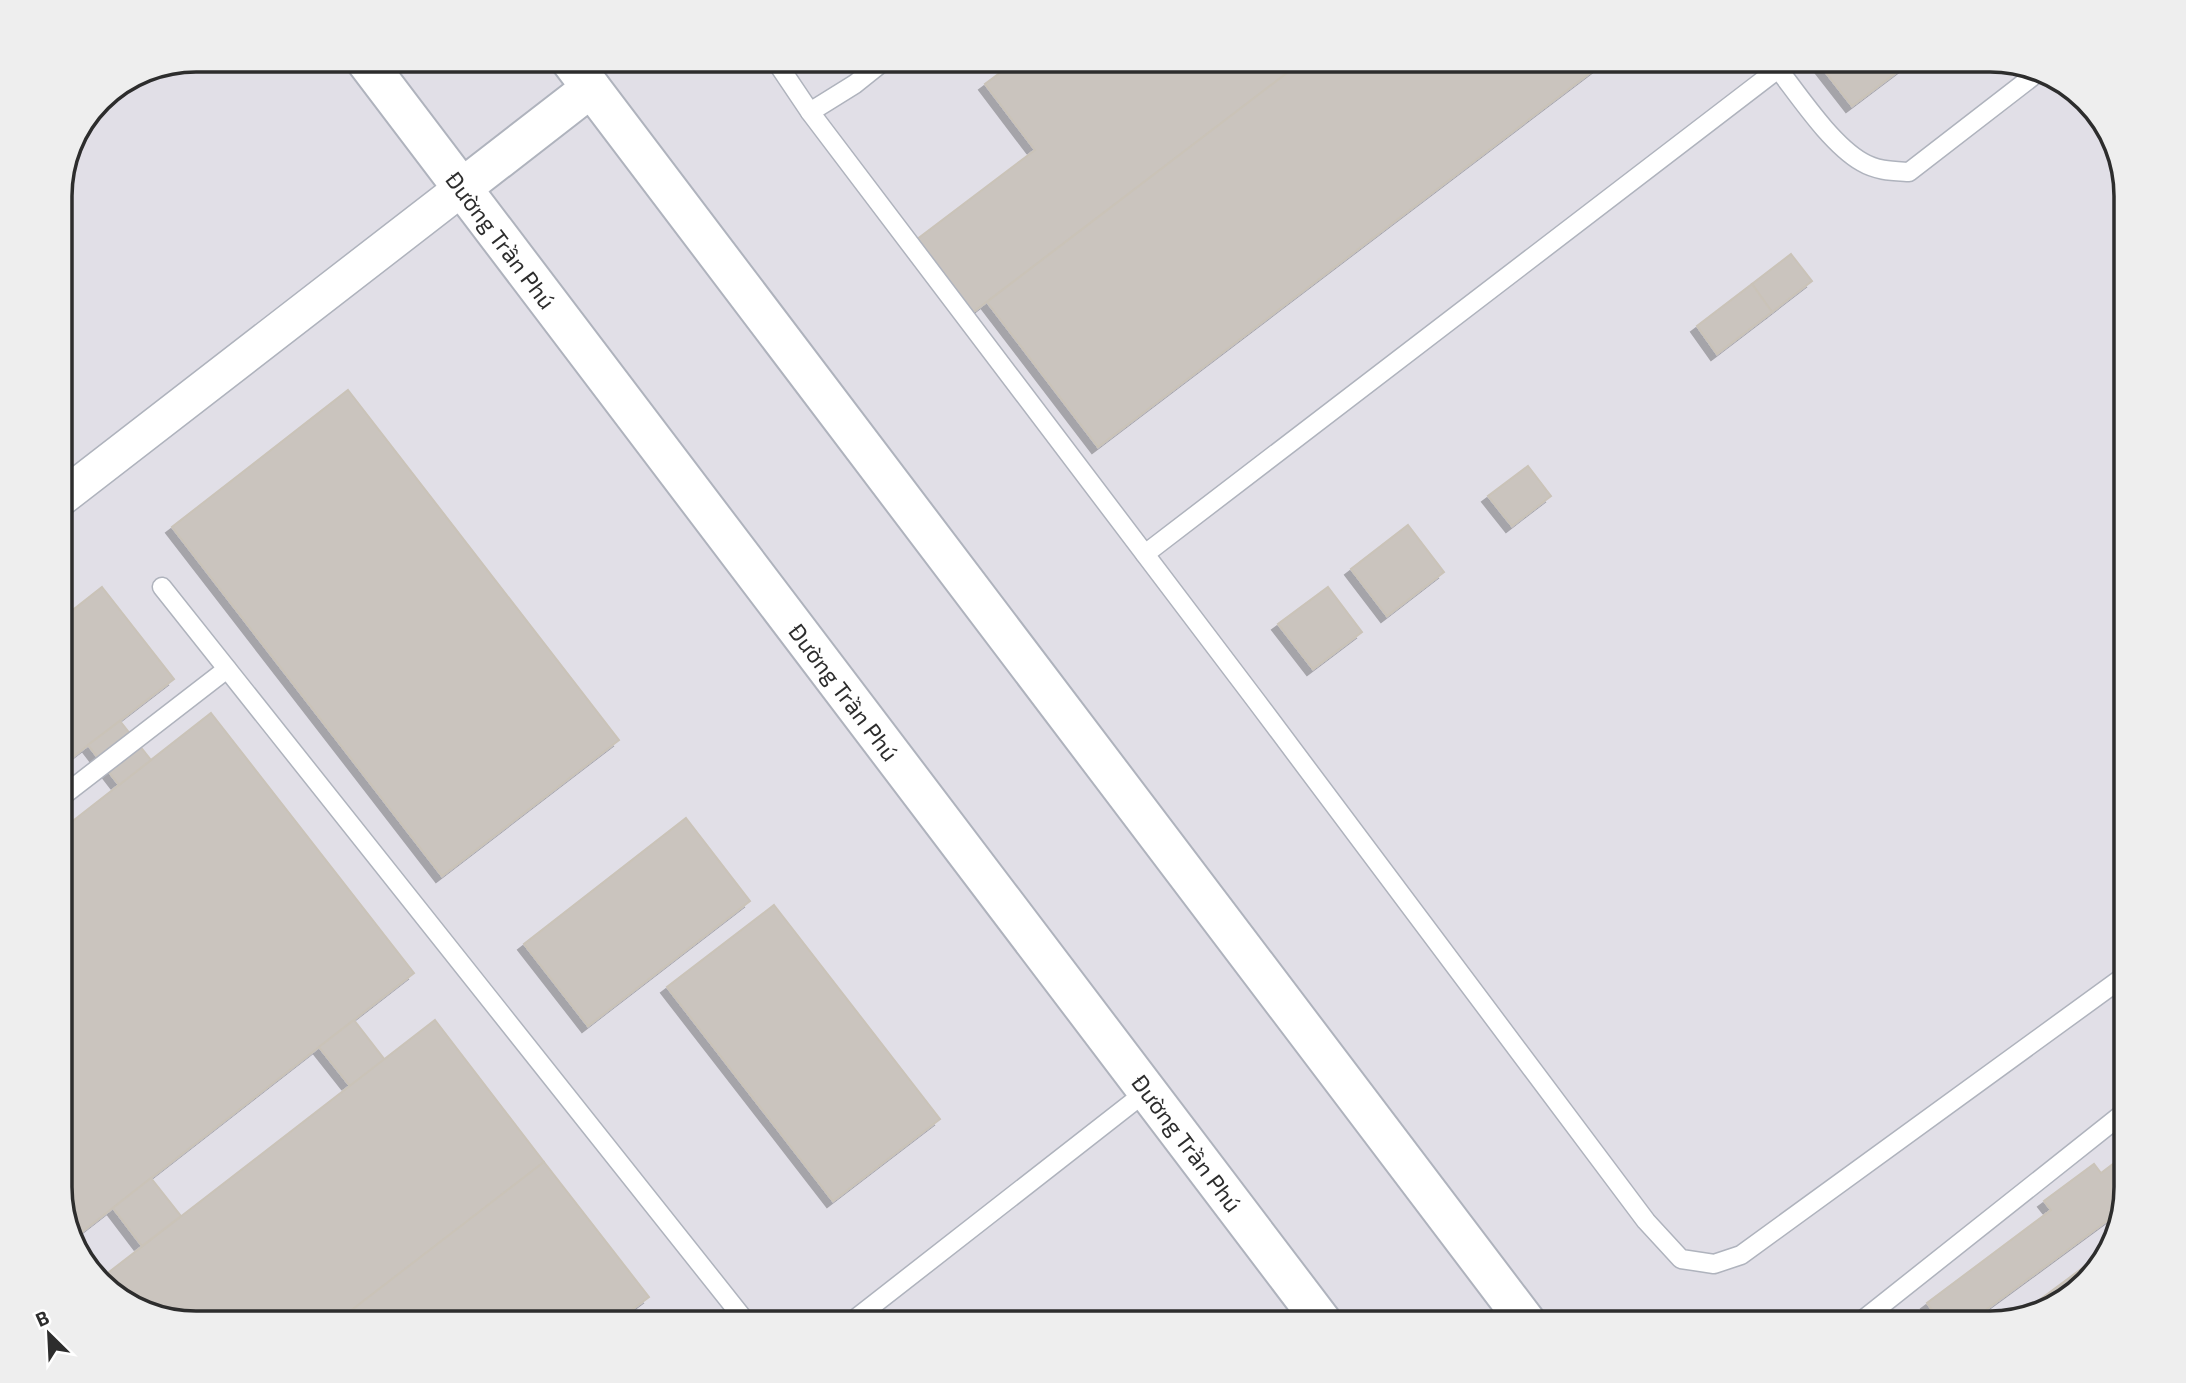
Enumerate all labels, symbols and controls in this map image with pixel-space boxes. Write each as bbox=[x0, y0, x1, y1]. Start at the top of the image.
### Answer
street label: Đường Trần Phú bbox=[440, 166, 562, 314]
street label: Đường Trần Phú bbox=[783, 618, 905, 766]
street label: Đường Trần Phú bbox=[1126, 1069, 1248, 1217]
north arrow bbox=[14, 1299, 84, 1369]
text: B bbox=[32, 1305, 52, 1331]

